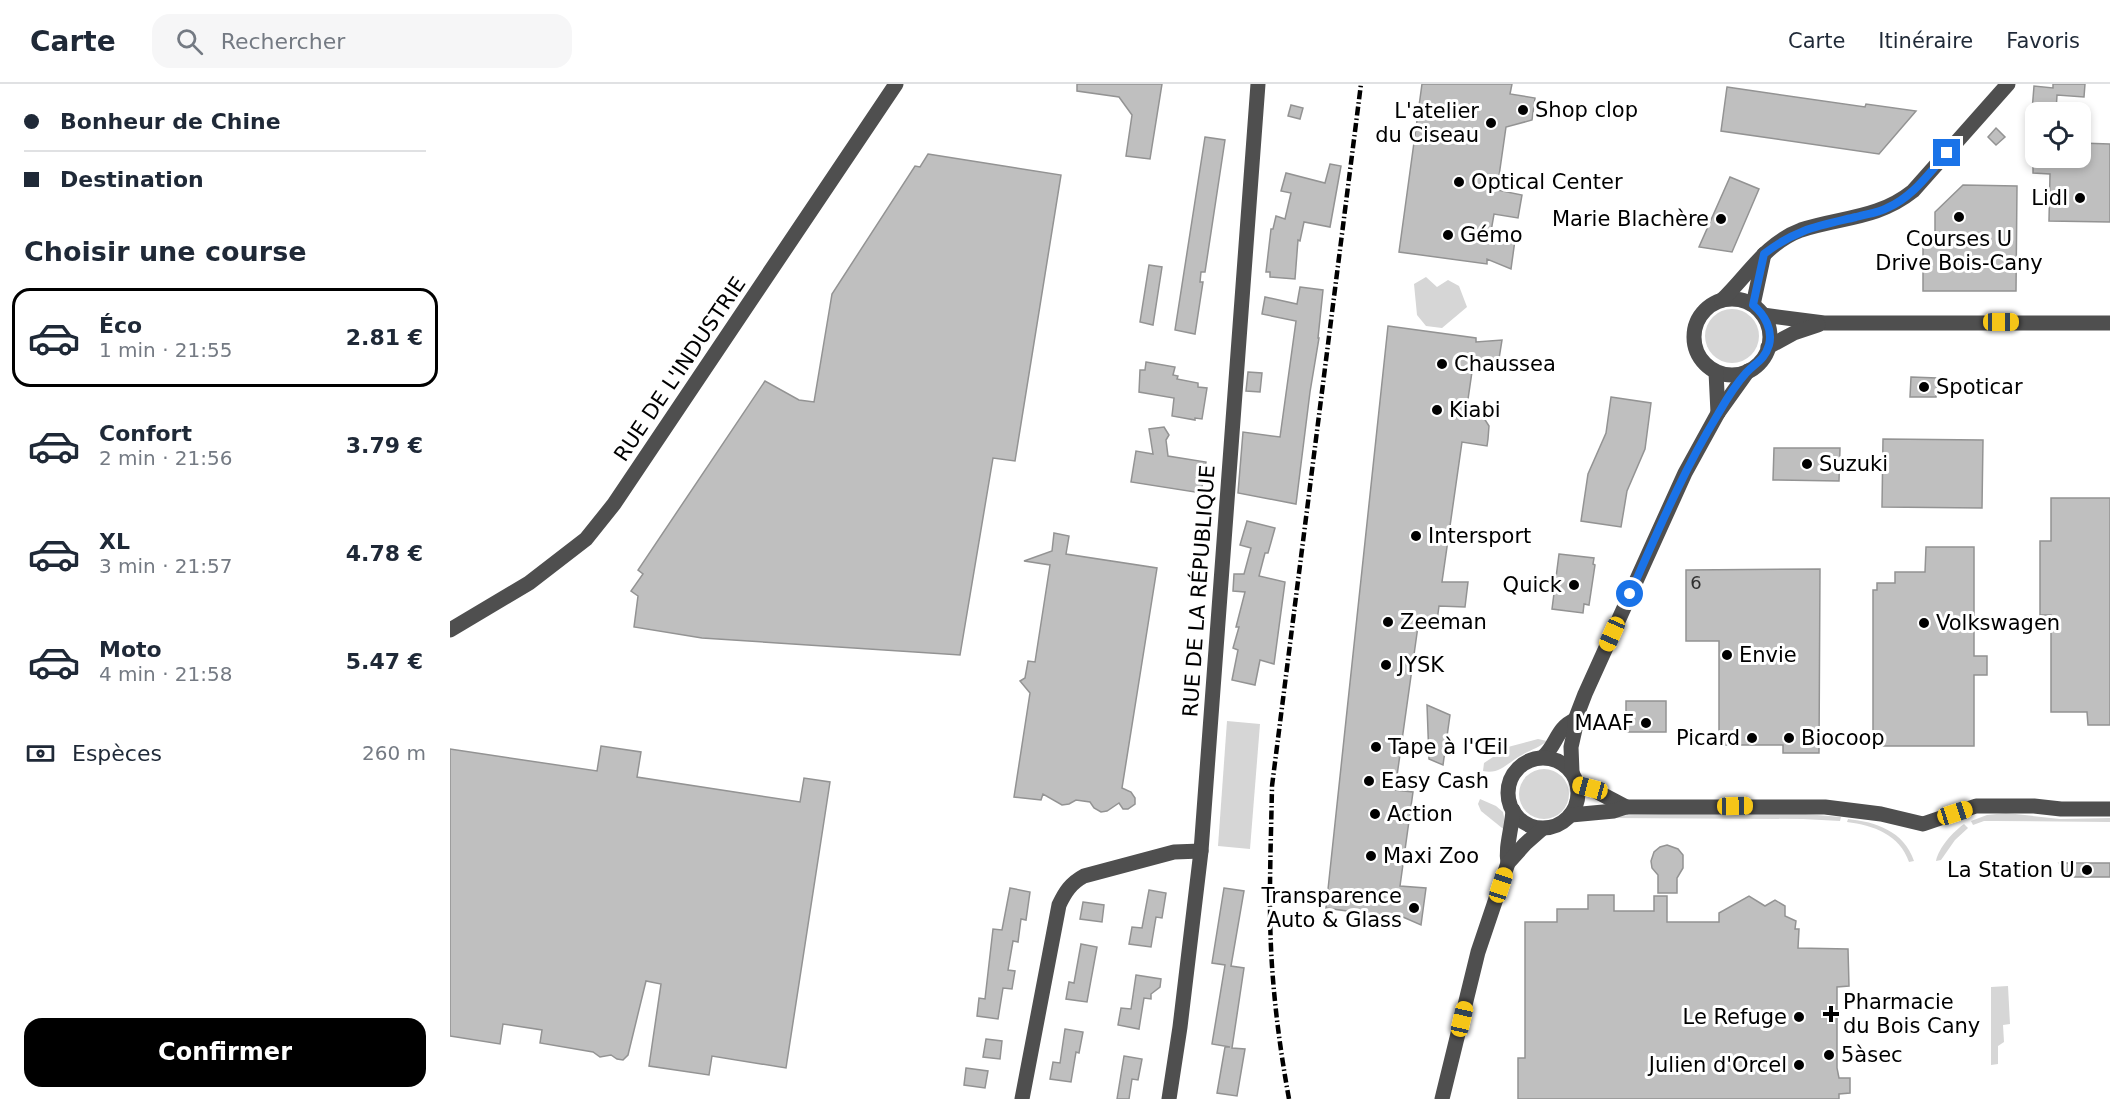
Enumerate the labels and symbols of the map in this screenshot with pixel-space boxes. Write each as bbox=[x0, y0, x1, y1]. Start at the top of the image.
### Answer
place label: Shop clop bbox=[1535, 98, 1638, 122]
place label: L'atelier du Ciseau bbox=[1375, 99, 1479, 147]
marker: Shop clop bbox=[1516, 103, 1530, 117]
marker: L'atelier du Ciseau bbox=[1484, 116, 1498, 130]
route end bbox=[1933, 139, 1960, 166]
place label: Optical Center bbox=[1471, 170, 1623, 194]
marker: Optical Center bbox=[1452, 175, 1466, 189]
place label: Lidl bbox=[2031, 186, 2068, 210]
marker: Lidl bbox=[2073, 191, 2087, 205]
place label: Marie Blachère bbox=[1552, 207, 1709, 231]
marker: Courses U Drive Bois-Cany bbox=[1952, 210, 1966, 224]
marker: Marie Blachère bbox=[1714, 212, 1728, 226]
place label: Gémo bbox=[1460, 223, 1523, 247]
place label: Courses U Drive Bois-Cany bbox=[1875, 227, 2043, 275]
marker: Gémo bbox=[1441, 228, 1455, 242]
street label: RUE DE L'INDUSTRIE bbox=[609, 272, 751, 466]
car bbox=[1983, 313, 2019, 331]
place label: Chaussea bbox=[1454, 352, 1556, 376]
marker: Chaussea bbox=[1435, 357, 1449, 371]
place label: Spoticar bbox=[1936, 375, 2023, 399]
marker: Spoticar bbox=[1917, 380, 1931, 394]
place label: Kiabi bbox=[1449, 398, 1501, 422]
marker: Kiabi bbox=[1430, 403, 1444, 417]
place label: Suzuki bbox=[1819, 452, 1888, 476]
marker: Suzuki bbox=[1800, 457, 1814, 471]
street label: RUE DE LA RÉPUBLIQUE bbox=[1177, 464, 1220, 718]
place label: Intersport bbox=[1428, 524, 1531, 548]
marker: Intersport bbox=[1409, 529, 1423, 543]
house number: 6 bbox=[1690, 572, 1702, 593]
place label: Quick bbox=[1503, 573, 1563, 597]
marker: Quick bbox=[1567, 578, 1581, 592]
route start bbox=[1616, 580, 1643, 607]
place label: Zeeman bbox=[1400, 610, 1487, 634]
place label: Volkswagen bbox=[1936, 611, 2060, 635]
car bbox=[1596, 614, 1628, 654]
marker: Zeeman bbox=[1381, 615, 1395, 629]
marker: Volkswagen bbox=[1917, 616, 1931, 630]
place label: Envie bbox=[1739, 643, 1797, 667]
marker: Envie bbox=[1720, 648, 1734, 662]
place label: JYSK bbox=[1396, 653, 1445, 677]
marker: JYSK bbox=[1379, 658, 1393, 672]
place label: MAAF bbox=[1574, 711, 1634, 735]
marker: MAAF bbox=[1639, 716, 1653, 730]
place label: Picard bbox=[1676, 726, 1740, 750]
place label: Biocoop bbox=[1801, 726, 1885, 750]
marker: Picard bbox=[1745, 731, 1759, 745]
marker: Biocoop bbox=[1782, 731, 1796, 745]
place label: Tape à l'Œil bbox=[1387, 735, 1508, 759]
marker: Tape à l'Œil bbox=[1369, 740, 1383, 754]
place label: Easy Cash bbox=[1381, 769, 1489, 793]
marker: Easy Cash bbox=[1362, 774, 1376, 788]
car bbox=[1570, 775, 1610, 801]
car bbox=[1717, 797, 1753, 815]
car bbox=[1935, 799, 1975, 827]
place label: Action bbox=[1387, 802, 1453, 826]
marker: Action bbox=[1368, 807, 1382, 821]
place label: Maxi Zoo bbox=[1383, 844, 1479, 868]
marker: Maxi Zoo bbox=[1364, 849, 1378, 863]
place label: La Station U bbox=[1947, 858, 2075, 882]
marker: La Station U bbox=[2080, 863, 2094, 877]
car bbox=[1487, 865, 1515, 905]
place label: Transparence Auto & Glass bbox=[1260, 884, 1402, 932]
marker: Transparence Auto & Glass bbox=[1407, 901, 1421, 915]
place label: Pharmacie du Bois Cany bbox=[1843, 990, 1980, 1038]
car bbox=[1449, 999, 1475, 1039]
place label: Le Refuge bbox=[1683, 1005, 1787, 1029]
marker: Pharmacie du Bois Cany bbox=[1824, 1007, 1838, 1021]
marker: Le Refuge bbox=[1792, 1010, 1806, 1024]
place label: 5àsec bbox=[1841, 1043, 1903, 1067]
marker: 5àsec bbox=[1822, 1048, 1836, 1062]
place label: Julien d'Orcel bbox=[1647, 1053, 1787, 1077]
marker: Julien d'Orcel bbox=[1792, 1058, 1806, 1072]

